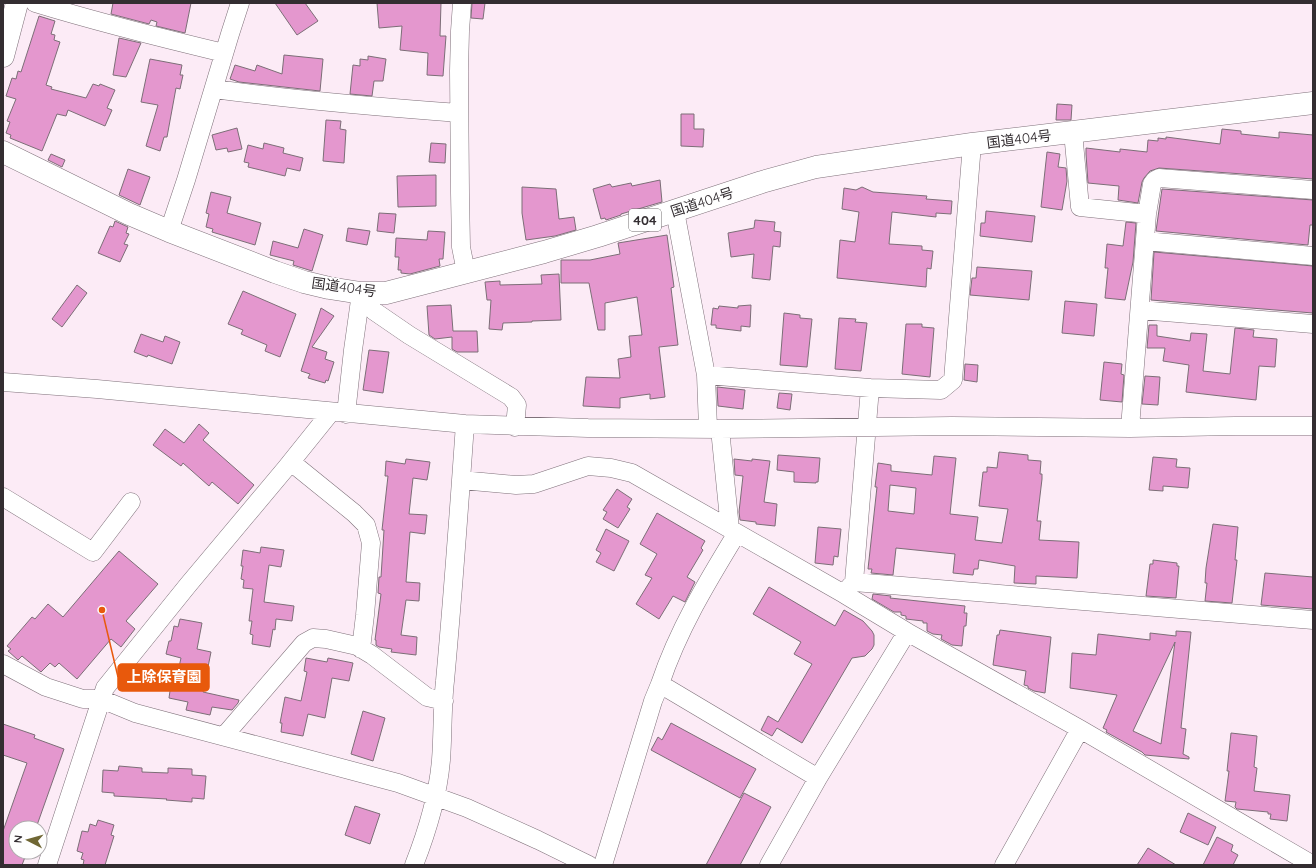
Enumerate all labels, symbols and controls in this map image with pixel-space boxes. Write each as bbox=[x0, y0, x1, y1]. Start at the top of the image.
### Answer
street label: 国道404号 bbox=[986, 126, 1052, 152]
street label: 国道404号 bbox=[668, 183, 736, 221]
road number: 404 bbox=[629, 209, 661, 231]
street label: 国道404号 bbox=[311, 274, 377, 300]
callout: 上除保育園 bbox=[118, 664, 209, 691]
text: 上除保育園 bbox=[126, 667, 202, 686]
north arrow bbox=[8, 820, 48, 860]
text: N bbox=[11, 834, 25, 844]

